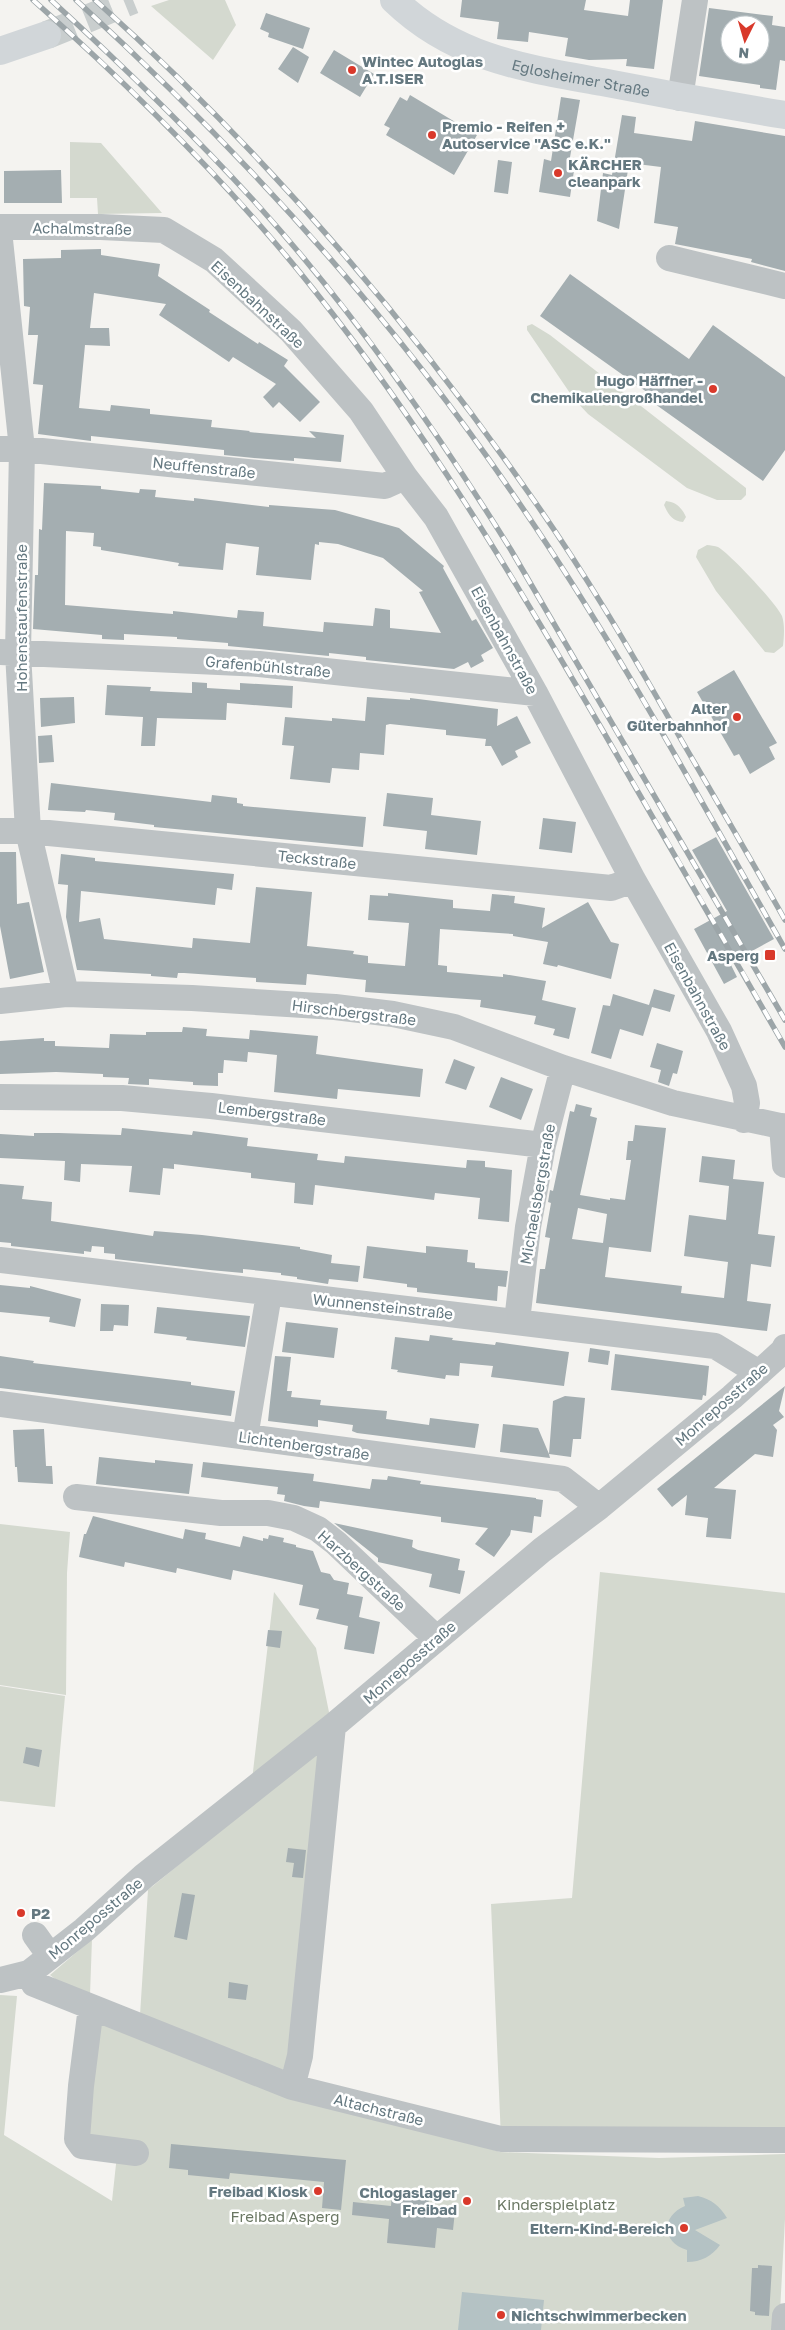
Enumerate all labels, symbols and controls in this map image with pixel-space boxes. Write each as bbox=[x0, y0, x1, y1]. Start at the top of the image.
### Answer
north arrow bbox=[720, 15, 770, 65]
text: N bbox=[738, 45, 750, 62]
place label: Wintec Autoglas A.T.ISER bbox=[362, 52, 483, 87]
street label: Eglosheimer Straße bbox=[510, 55, 652, 100]
marker: Wintec Autoglas A.T.ISER bbox=[346, 64, 358, 76]
place label: Premio - Reifen + Autoservice "ASC e.K." bbox=[442, 117, 611, 152]
marker: Premio - Reifen + Autoservice "ASC e.K." bbox=[426, 129, 438, 141]
place label: KÄRCHER cleanpark bbox=[568, 155, 642, 190]
marker: KÄRCHER cleanpark bbox=[552, 167, 564, 179]
street label: Achalmstraße bbox=[32, 218, 132, 238]
street label: Eisenbahnstraße bbox=[208, 256, 308, 352]
place label: Hugo Häffner - Chemikaliengroßhandel bbox=[530, 371, 703, 406]
marker: Hugo Häffner - Chemikaliengroßhandel bbox=[707, 383, 719, 395]
street label: Neuffenstraße bbox=[152, 453, 257, 481]
street label: Hohenstaufenstraße bbox=[12, 544, 30, 692]
street label: Eisenbahnstraße bbox=[468, 583, 542, 697]
street label: Grafenbühlstraße bbox=[205, 652, 332, 680]
place label: Alter Güterbahnhof bbox=[627, 699, 728, 734]
marker: Alter Güterbahnhof bbox=[731, 711, 743, 723]
street label: Teckstraße bbox=[277, 846, 357, 872]
street label: Eisenbahnstraße bbox=[661, 939, 735, 1053]
place label: Asperg bbox=[707, 946, 759, 964]
marker: Asperg bbox=[763, 948, 777, 962]
street label: Hirschbergstraße bbox=[291, 995, 417, 1029]
street label: Lembergstraße bbox=[217, 1097, 327, 1129]
street label: Michaelsbergstraße bbox=[516, 1122, 558, 1266]
street label: Wunnensteinstraße bbox=[312, 1290, 454, 1322]
street label: Monreposstraße bbox=[671, 1359, 771, 1449]
street label: Lichtenbergstraße bbox=[237, 1427, 371, 1463]
street label: Harzbergstraße bbox=[314, 1526, 410, 1614]
street label: Monreposstraße bbox=[359, 1617, 459, 1707]
street label: Monreposstraße bbox=[44, 1873, 146, 1963]
place label: P2 bbox=[31, 1904, 50, 1922]
marker: P2 bbox=[15, 1907, 27, 1919]
street label: Altachstraße bbox=[332, 2089, 426, 2129]
place label: Freibad Kiosk bbox=[209, 2182, 308, 2200]
place label: Chlogaslager Freibad bbox=[359, 2183, 457, 2218]
marker: Freibad Kiosk bbox=[312, 2185, 324, 2197]
marker: Chlogaslager Freibad bbox=[461, 2195, 473, 2207]
park label: Kinderspielplatz bbox=[497, 2195, 616, 2213]
park label: Freibad Asperg bbox=[231, 2207, 339, 2225]
place label: Eltern-Kind-Bereich bbox=[530, 2219, 674, 2237]
marker: Eltern-Kind-Bereich bbox=[678, 2222, 690, 2234]
place label: Nichtschwimmerbecken bbox=[511, 2306, 687, 2324]
marker: Nichtschwimmerbecken bbox=[495, 2309, 507, 2321]

